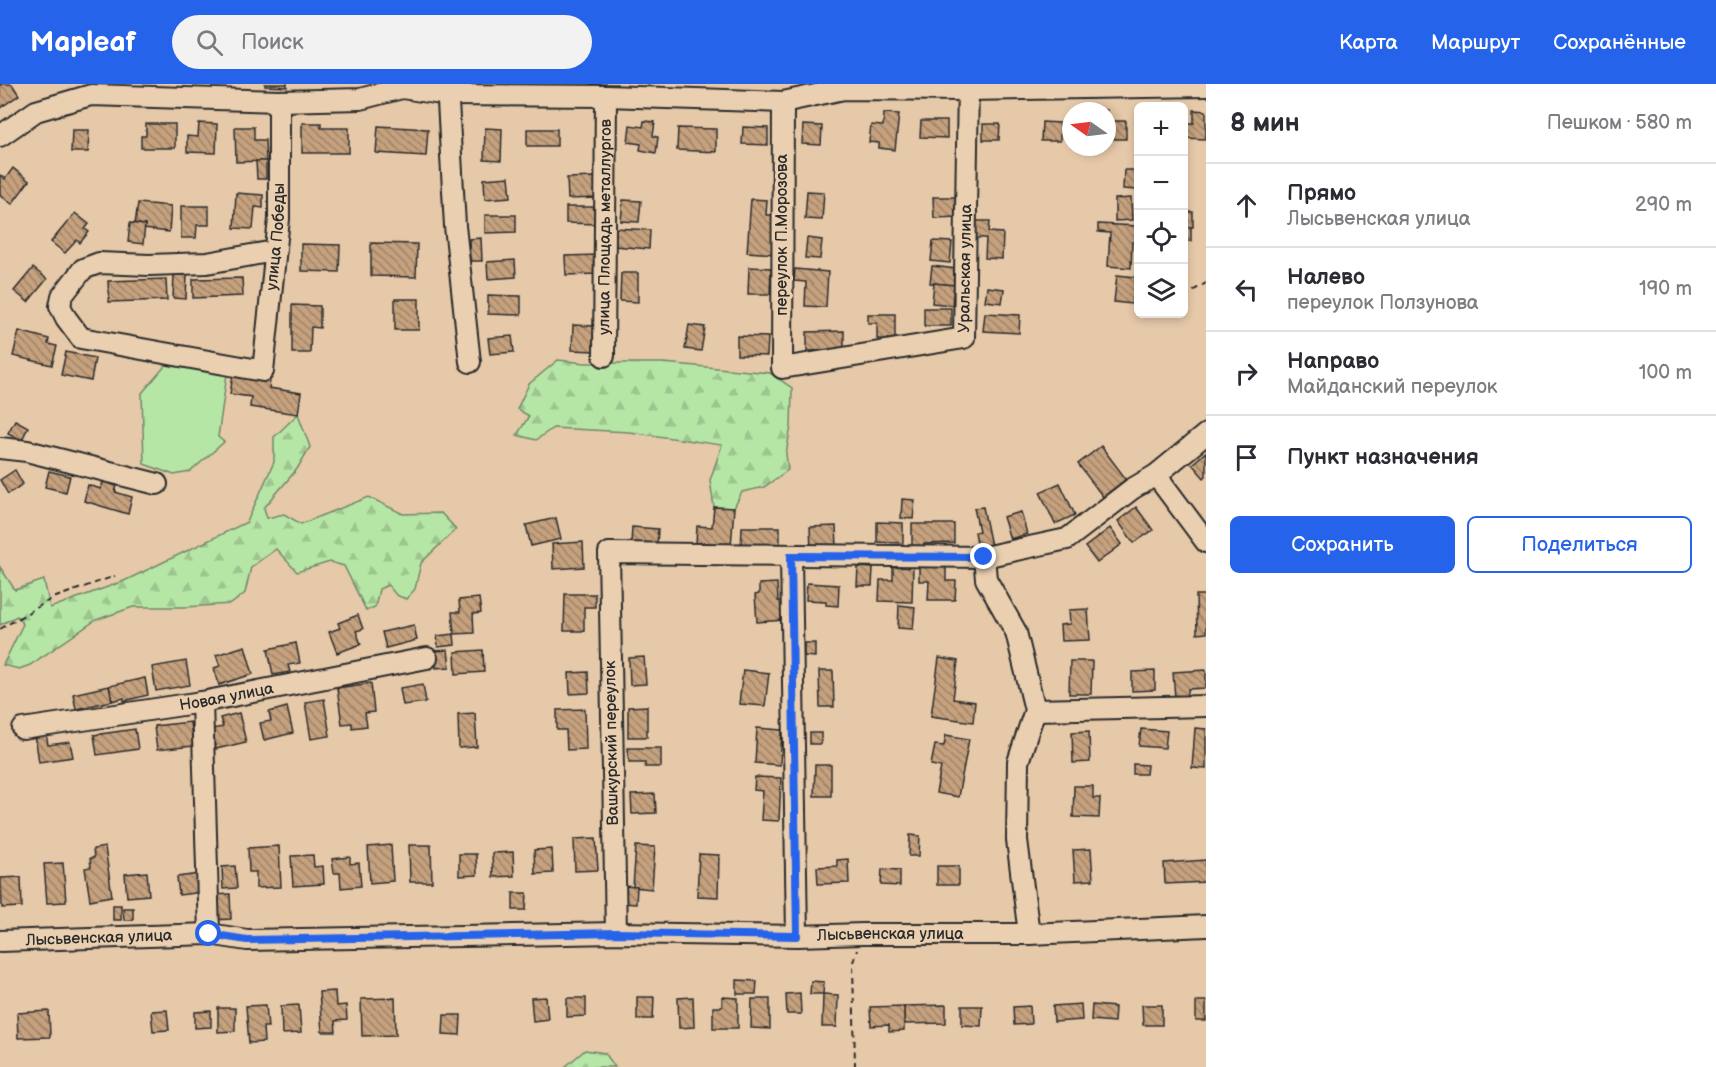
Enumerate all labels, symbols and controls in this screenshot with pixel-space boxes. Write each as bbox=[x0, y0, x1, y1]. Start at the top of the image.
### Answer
search box bbox=[172, 15, 592, 69]
text: Mapleaf bbox=[30, 26, 136, 59]
icon: search bbox=[193, 26, 226, 59]
text: Поиск bbox=[241, 29, 304, 56]
text: Карта bbox=[1339, 30, 1398, 55]
text: Маршрут bbox=[1431, 30, 1520, 55]
text: Сохранённые bbox=[1553, 30, 1686, 55]
north arrow bbox=[1062, 102, 1116, 156]
map controls bbox=[1134, 102, 1188, 318]
button: + bbox=[1134, 102, 1188, 156]
text: 8 мин bbox=[1230, 108, 1300, 139]
text: Пешком · 580 m bbox=[1547, 111, 1692, 135]
street label: улица Площадь металлургов bbox=[595, 118, 615, 335]
street label: переулок П.Морозова bbox=[773, 154, 792, 316]
button: − bbox=[1134, 156, 1188, 210]
text: Прямо bbox=[1287, 180, 1356, 207]
street label: улица Победы bbox=[262, 183, 289, 291]
icon: ahead bbox=[1230, 189, 1263, 222]
text: 290 m bbox=[1635, 193, 1692, 217]
street label: Уральская улица bbox=[955, 203, 976, 333]
text: Лысьвенская улица bbox=[1287, 207, 1471, 231]
button: locate bbox=[1134, 210, 1188, 264]
button: layers bbox=[1134, 264, 1188, 318]
text: Налево bbox=[1287, 264, 1365, 291]
icon: left bbox=[1230, 273, 1263, 306]
text: 190 m bbox=[1639, 277, 1692, 301]
text: переулок Ползунова bbox=[1287, 291, 1479, 315]
text: Направо bbox=[1287, 348, 1379, 375]
icon: right bbox=[1230, 357, 1263, 390]
text: 100 m bbox=[1639, 361, 1692, 385]
text: Майданский переулок bbox=[1287, 375, 1498, 399]
icon: arrive bbox=[1230, 441, 1263, 474]
text: Пункт назначения bbox=[1287, 444, 1479, 471]
button: Сохранить bbox=[1230, 516, 1455, 573]
button: Поделиться bbox=[1467, 516, 1692, 573]
route end bbox=[970, 543, 996, 569]
street label: Вашкурский переулок bbox=[601, 660, 623, 826]
street label: Новая улица bbox=[178, 679, 276, 715]
route start bbox=[195, 920, 221, 946]
street label: Лысьвенская улица bbox=[816, 924, 964, 945]
street label: Лысьвенская улица bbox=[24, 926, 173, 950]

